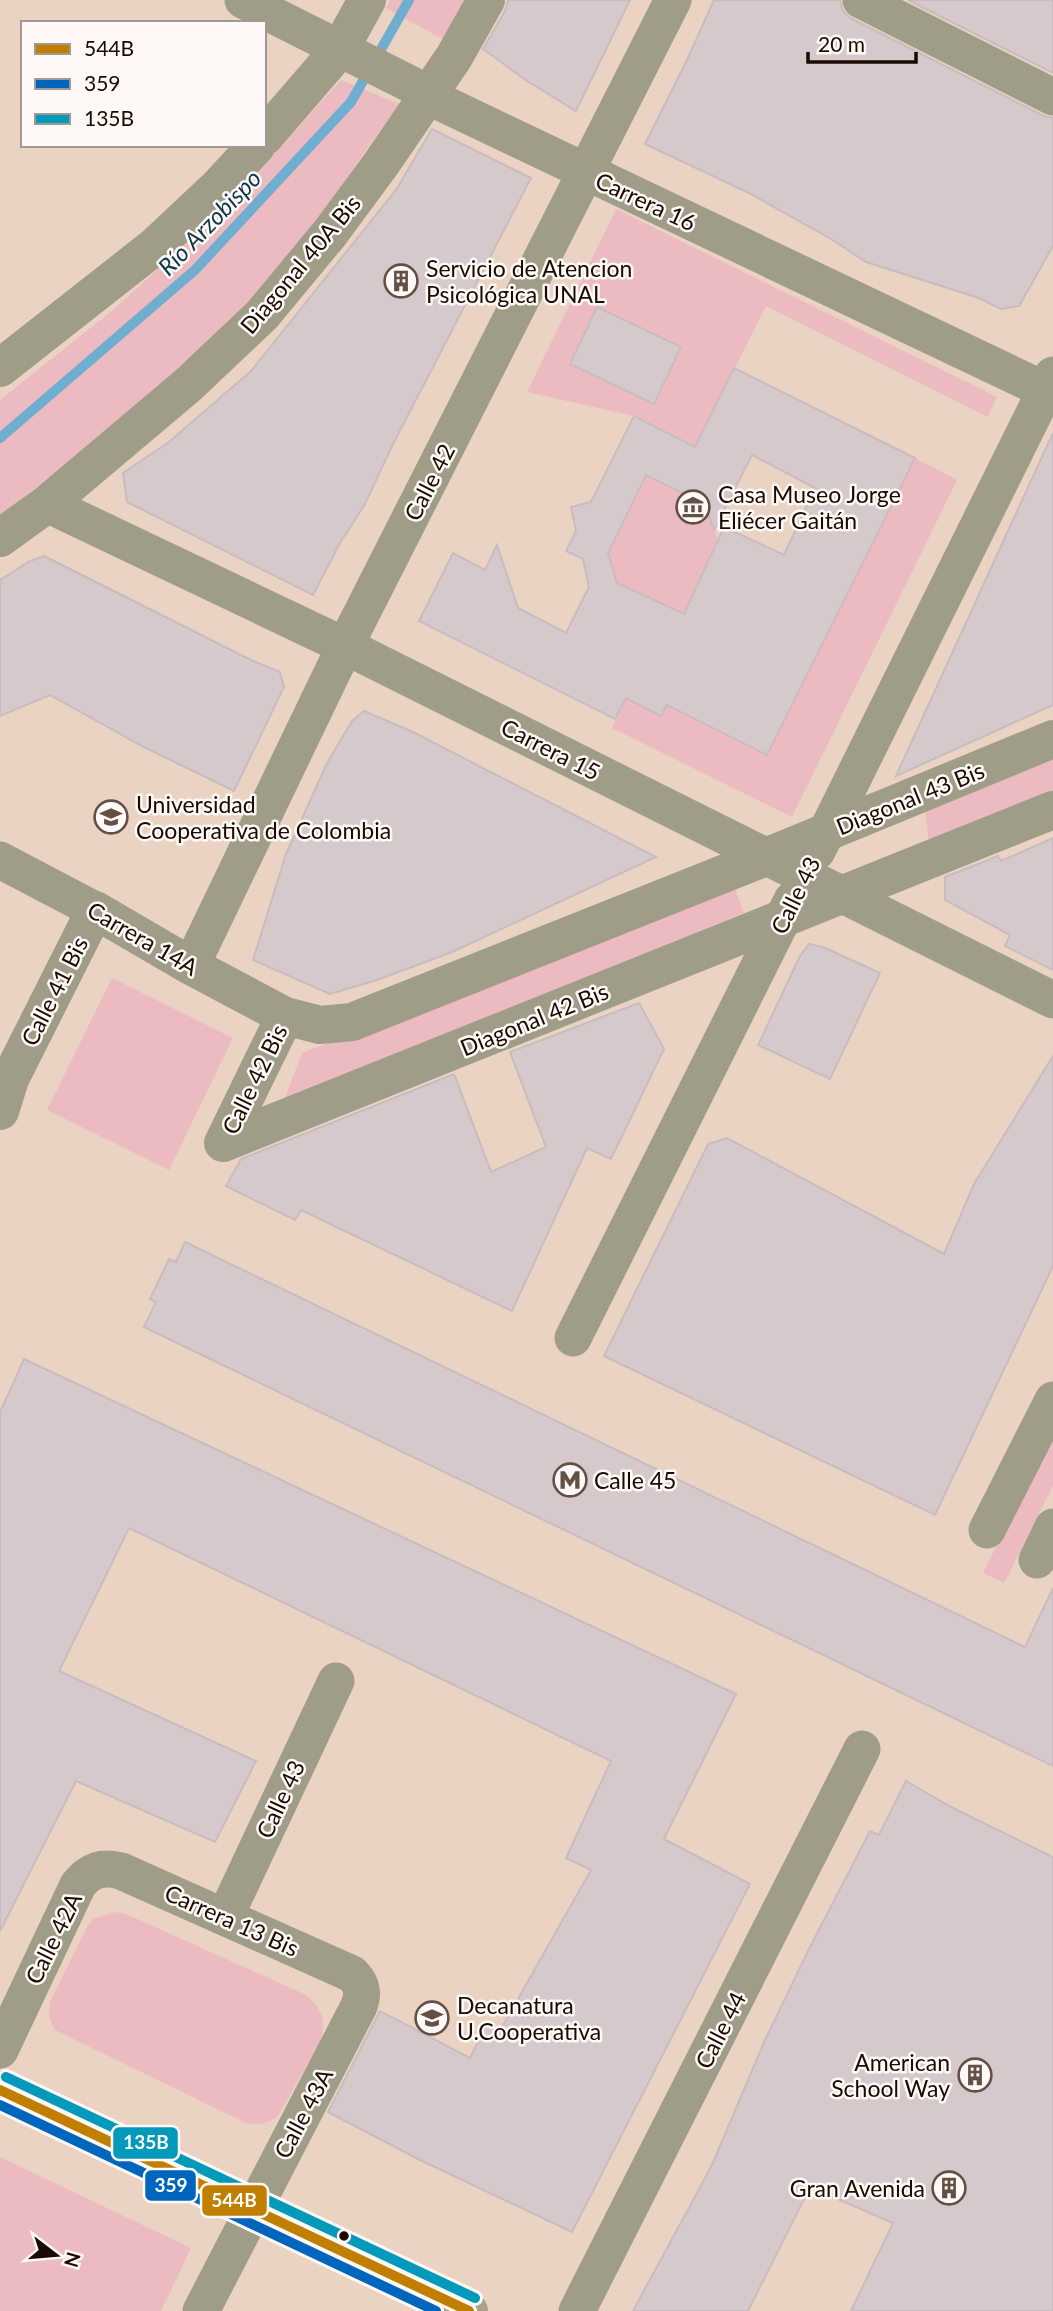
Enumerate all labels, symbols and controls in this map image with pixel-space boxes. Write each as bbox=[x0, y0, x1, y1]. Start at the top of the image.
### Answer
legend bbox=[21, 21, 266, 147]
scale bar bbox=[808, 21, 916, 65]
text: 20 m bbox=[818, 31, 865, 56]
text: 544B bbox=[84, 35, 134, 60]
text: 359 bbox=[84, 70, 121, 95]
text: 135B bbox=[84, 105, 134, 130]
water label: Río Arzobispo bbox=[152, 163, 266, 281]
street label: Carrera 16 bbox=[591, 166, 701, 236]
street label: Diagonal 40A Bis bbox=[234, 189, 366, 339]
place label: Servicio de Atencion Psicológica UNAL bbox=[426, 254, 632, 308]
building icon: Servicio de Atencion Psicológica UNAL bbox=[382, 262, 420, 300]
street label: Calle 42 bbox=[398, 439, 460, 525]
place label: Casa Museo Jorge Eliécer Gaitán bbox=[718, 480, 901, 534]
museum icon: Casa Museo Jorge Eliécer Gaitán bbox=[674, 488, 712, 526]
street label: Carrera 15 bbox=[497, 712, 605, 786]
street label: Diagonal 43 Bis bbox=[832, 756, 988, 840]
place label: Universidad Cooperativa de Colombia bbox=[136, 790, 391, 844]
school or university icon: Universidad Cooperativa de Colombia bbox=[92, 798, 130, 836]
street label: Calle 43 bbox=[764, 852, 826, 938]
street label: Carrera 14A bbox=[83, 895, 204, 981]
street label: Calle 41 Bis bbox=[15, 932, 93, 1050]
street label: Diagonal 42 Bis bbox=[456, 977, 612, 1061]
street label: Calle 42 Bis bbox=[215, 1020, 293, 1138]
metro station icon: Calle 45 bbox=[551, 1461, 589, 1499]
place label: Calle 45 bbox=[594, 1466, 676, 1494]
street label: Calle 43 bbox=[250, 1756, 310, 1842]
street label: Carrera 13 Bis bbox=[161, 1878, 303, 1962]
street label: Calle 42A bbox=[19, 1887, 87, 1988]
street label: Calle 44 bbox=[689, 1987, 751, 2073]
place label: Decanatura U.Cooperativa bbox=[457, 1991, 601, 2045]
school or university icon: Decanatura U.Cooperativa bbox=[413, 1999, 451, 2037]
place label: American School Way bbox=[831, 2048, 950, 2102]
building icon: American School Way bbox=[956, 2056, 994, 2094]
street label: Calle 43A bbox=[268, 2063, 339, 2163]
line badge: 135B bbox=[112, 2126, 179, 2160]
text: 135B bbox=[123, 2130, 169, 2153]
line badge: 359 bbox=[144, 2169, 197, 2202]
building icon: Gran Avenida bbox=[930, 2169, 968, 2207]
text: 359 bbox=[154, 2173, 188, 2196]
place label: Gran Avenida bbox=[790, 2174, 925, 2202]
line badge: 544B bbox=[201, 2184, 268, 2217]
text: 544B bbox=[211, 2188, 257, 2211]
north arrow bbox=[21, 2220, 91, 2290]
unlabelled marker bbox=[337, 2229, 351, 2243]
text: N bbox=[60, 2250, 86, 2270]

